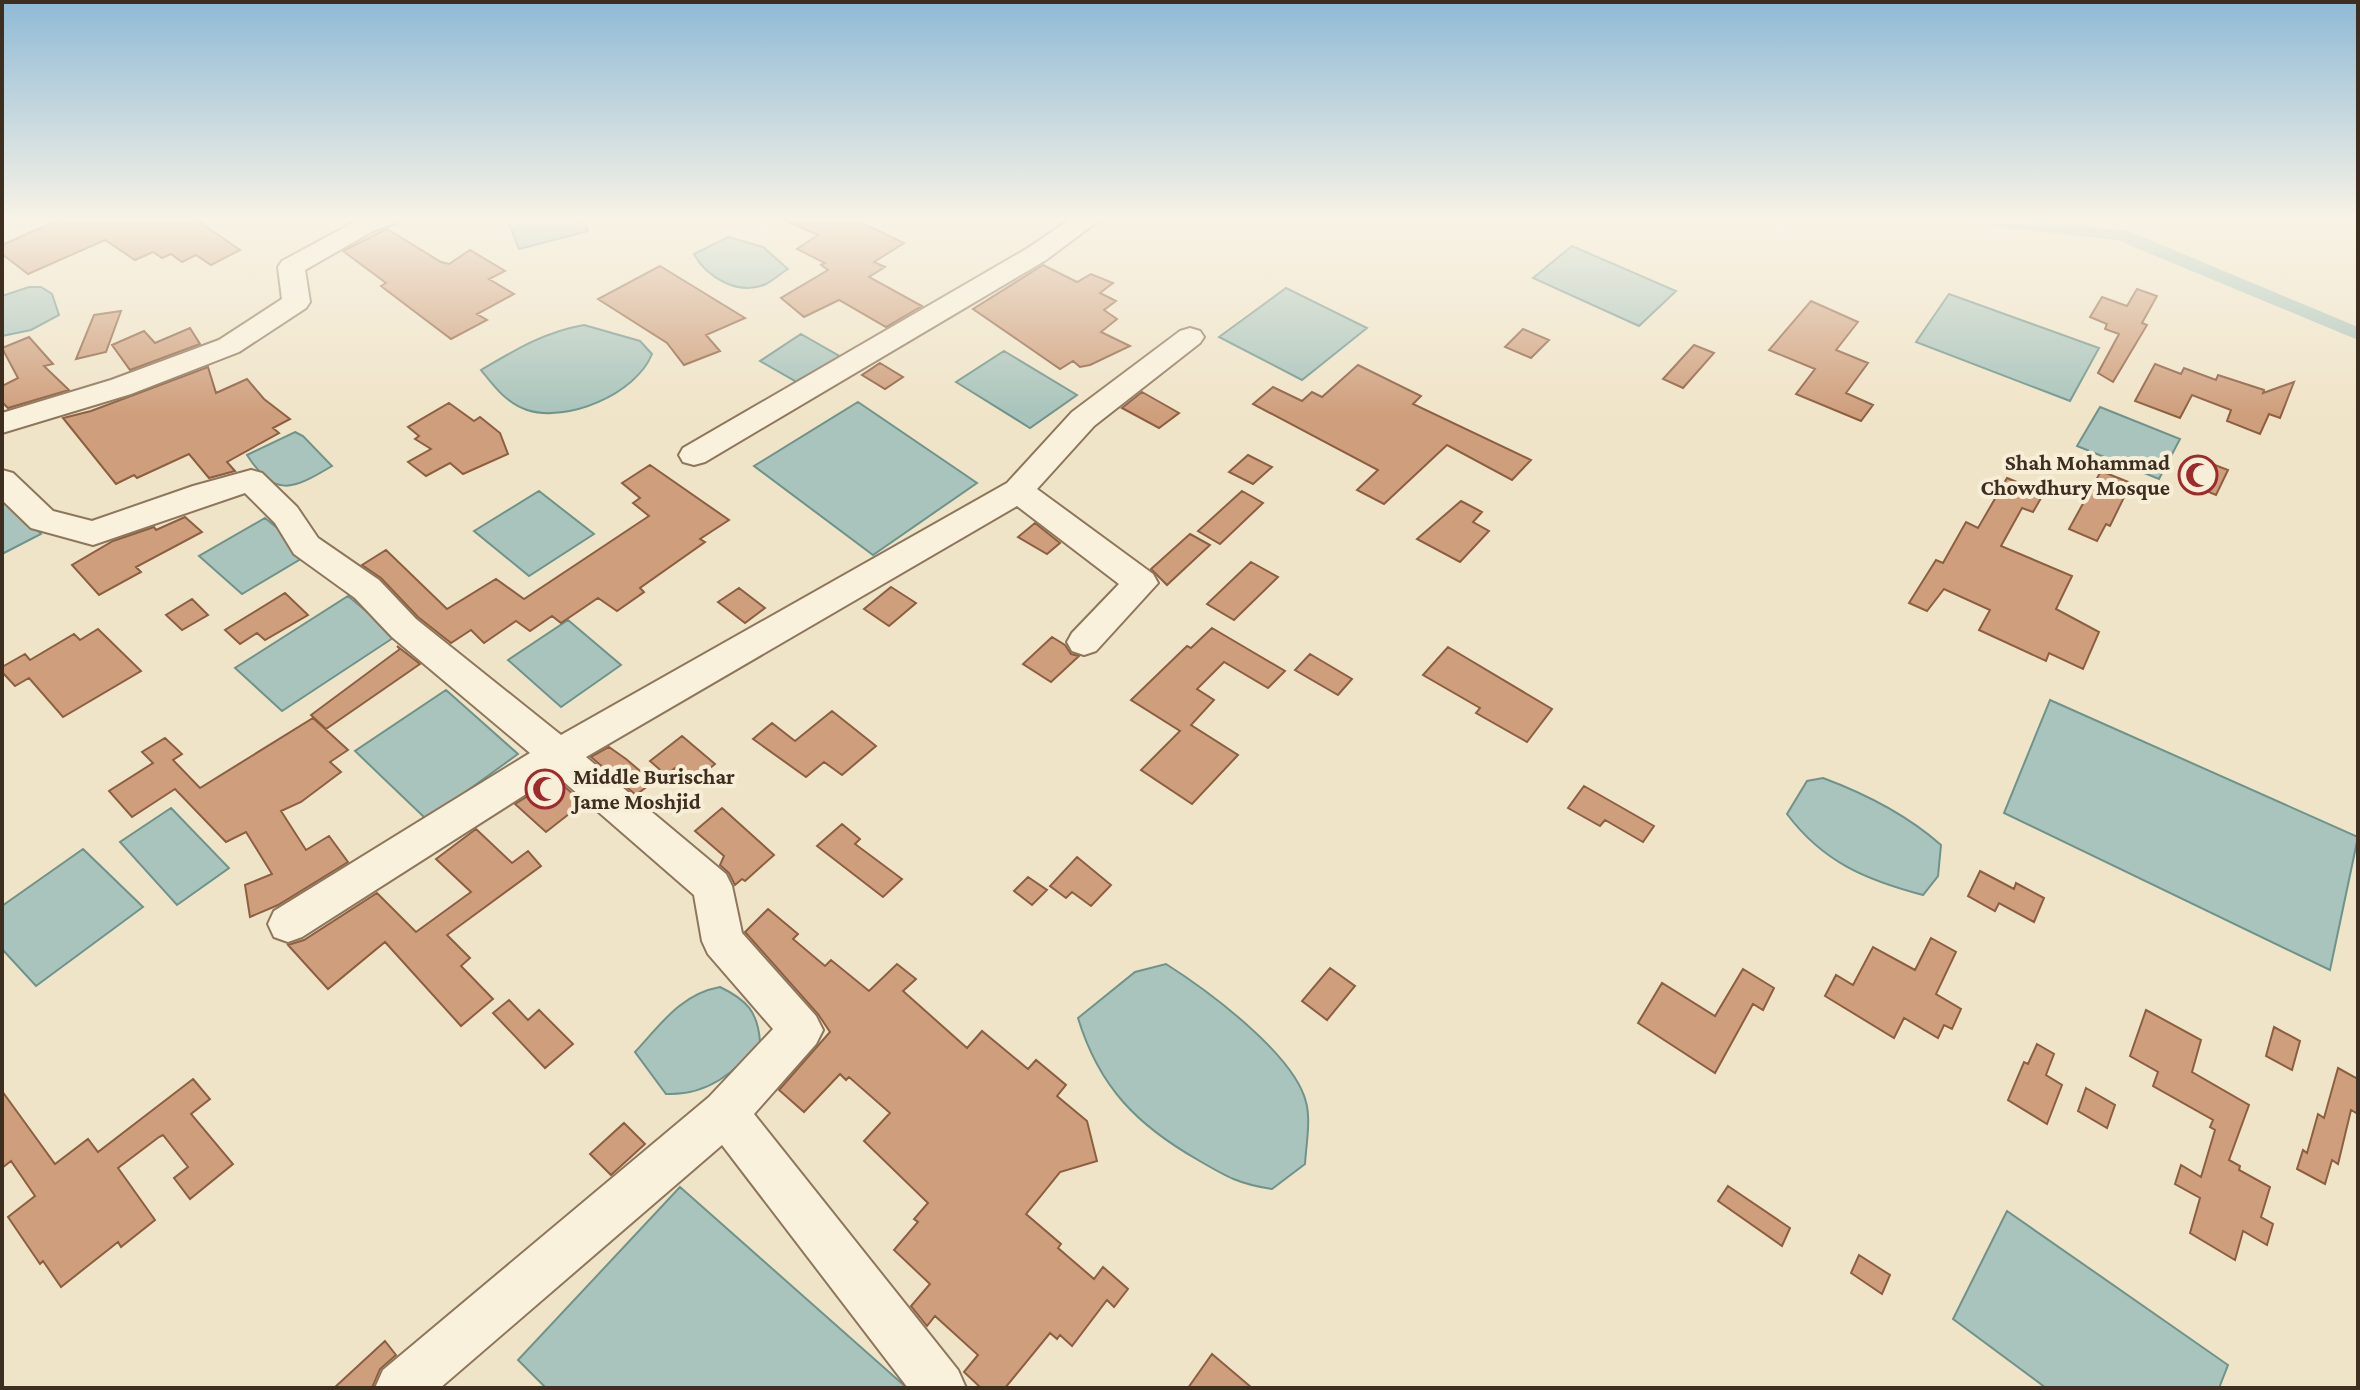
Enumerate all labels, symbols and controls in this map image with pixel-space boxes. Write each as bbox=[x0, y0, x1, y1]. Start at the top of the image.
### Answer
place label: Shah Mohammad Chowdhury Mosque bbox=[1981, 450, 2170, 500]
mosque icon: Shah Mohammad Chowdhury Mosque bbox=[2177, 454, 2219, 496]
place label: Middle Burischar Jame Moshjid bbox=[571, 764, 735, 814]
mosque icon: Middle Burischar Jame Moshjid bbox=[524, 768, 566, 810]

